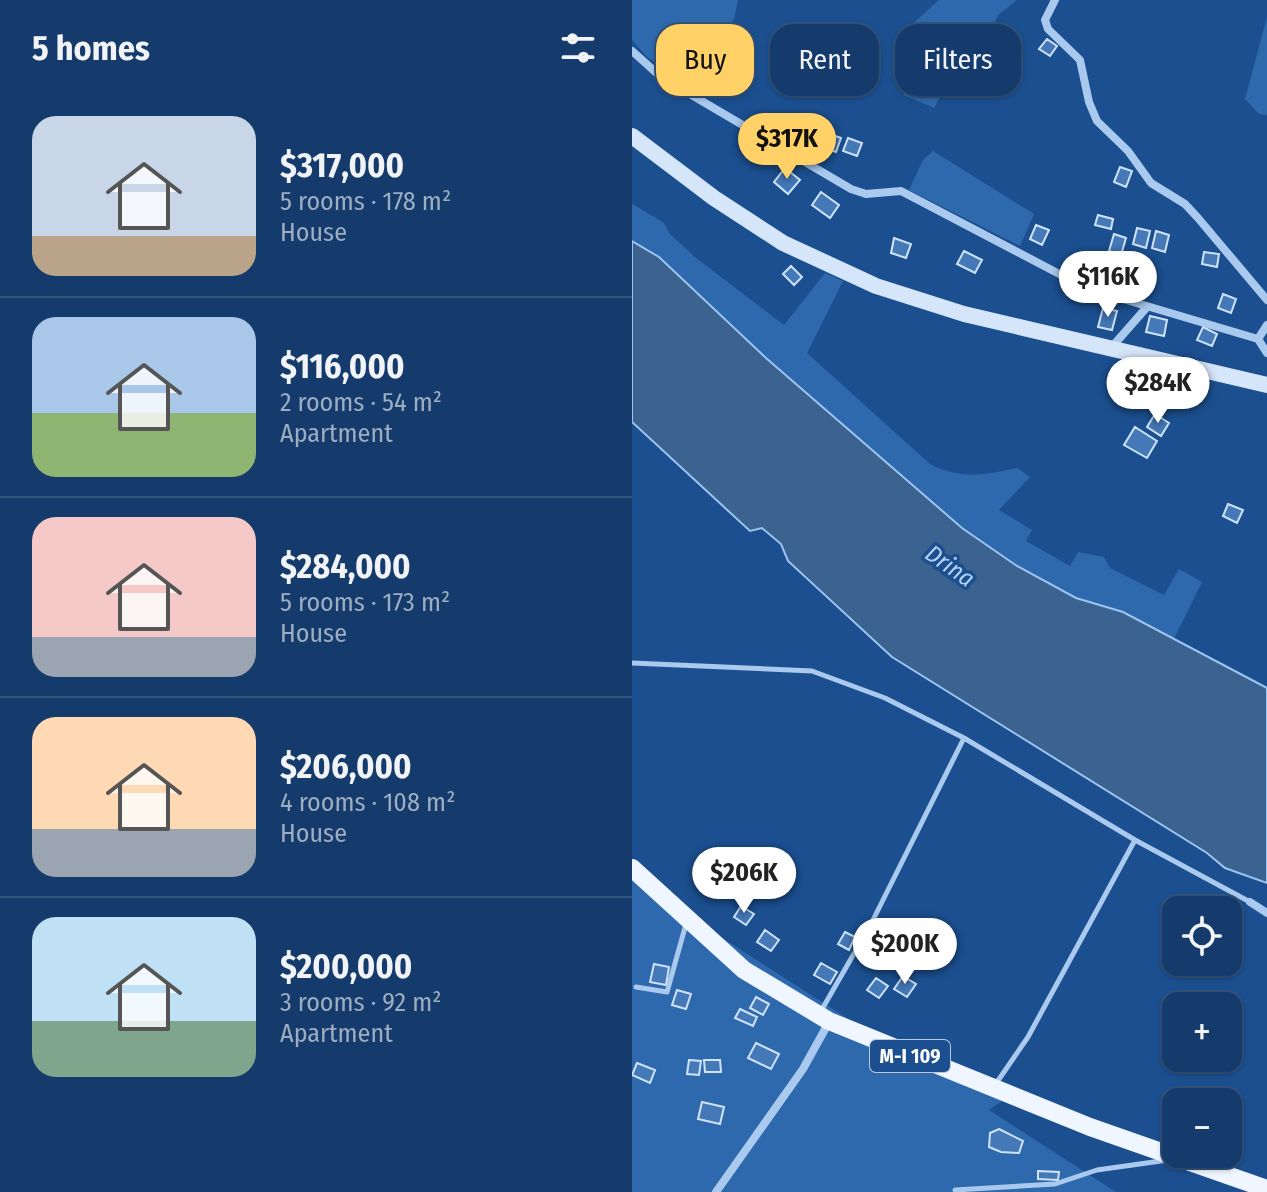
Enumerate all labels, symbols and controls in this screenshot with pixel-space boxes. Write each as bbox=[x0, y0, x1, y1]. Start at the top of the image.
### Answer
chip: Buy bbox=[656, 24, 754, 96]
chip: Rent bbox=[770, 24, 879, 96]
chip: Filters bbox=[895, 24, 1021, 96]
icon: filters bbox=[556, 26, 600, 70]
text: 5 homes bbox=[32, 28, 150, 69]
pin: $317K bbox=[731, 113, 843, 181]
text: $317K bbox=[756, 123, 818, 154]
text: $317,000 bbox=[280, 145, 404, 186]
icon: home bbox=[96, 148, 192, 244]
text: 5 rooms · 178 m² bbox=[280, 186, 451, 217]
text: House bbox=[280, 217, 347, 248]
pin: $116K bbox=[1052, 251, 1164, 319]
text: $116K bbox=[1077, 261, 1139, 292]
text: $116,000 bbox=[280, 346, 405, 387]
icon: home bbox=[96, 349, 192, 445]
pin: $284K bbox=[1102, 357, 1214, 425]
text: $284K bbox=[1125, 367, 1191, 398]
text: 2 rooms · 54 m² bbox=[280, 387, 442, 418]
text: Apartment bbox=[280, 418, 393, 449]
water label: Drina bbox=[920, 539, 980, 593]
text: $284,000 bbox=[280, 546, 411, 587]
icon: home bbox=[96, 549, 192, 645]
text: 5 rooms · 173 m² bbox=[280, 587, 450, 618]
text: House bbox=[280, 618, 347, 649]
text: $206,000 bbox=[280, 746, 412, 787]
icon: home bbox=[96, 749, 192, 845]
text: 4 rooms · 108 m² bbox=[280, 787, 455, 818]
text: House bbox=[280, 818, 347, 849]
pin: $206K bbox=[688, 847, 800, 915]
text: $206K bbox=[710, 857, 778, 888]
map controls bbox=[1162, 896, 1242, 1168]
button: locate bbox=[1162, 896, 1242, 976]
pin: $200K bbox=[849, 918, 961, 986]
text: $200K bbox=[871, 928, 939, 959]
text: $200,000 bbox=[280, 946, 412, 987]
icon: home bbox=[96, 949, 192, 1045]
text: 3 rooms · 92 m² bbox=[280, 987, 441, 1018]
button: + bbox=[1162, 992, 1242, 1072]
text: Apartment bbox=[280, 1018, 393, 1049]
road number: M-I 109 bbox=[870, 1040, 950, 1072]
button: − bbox=[1162, 1088, 1242, 1168]

